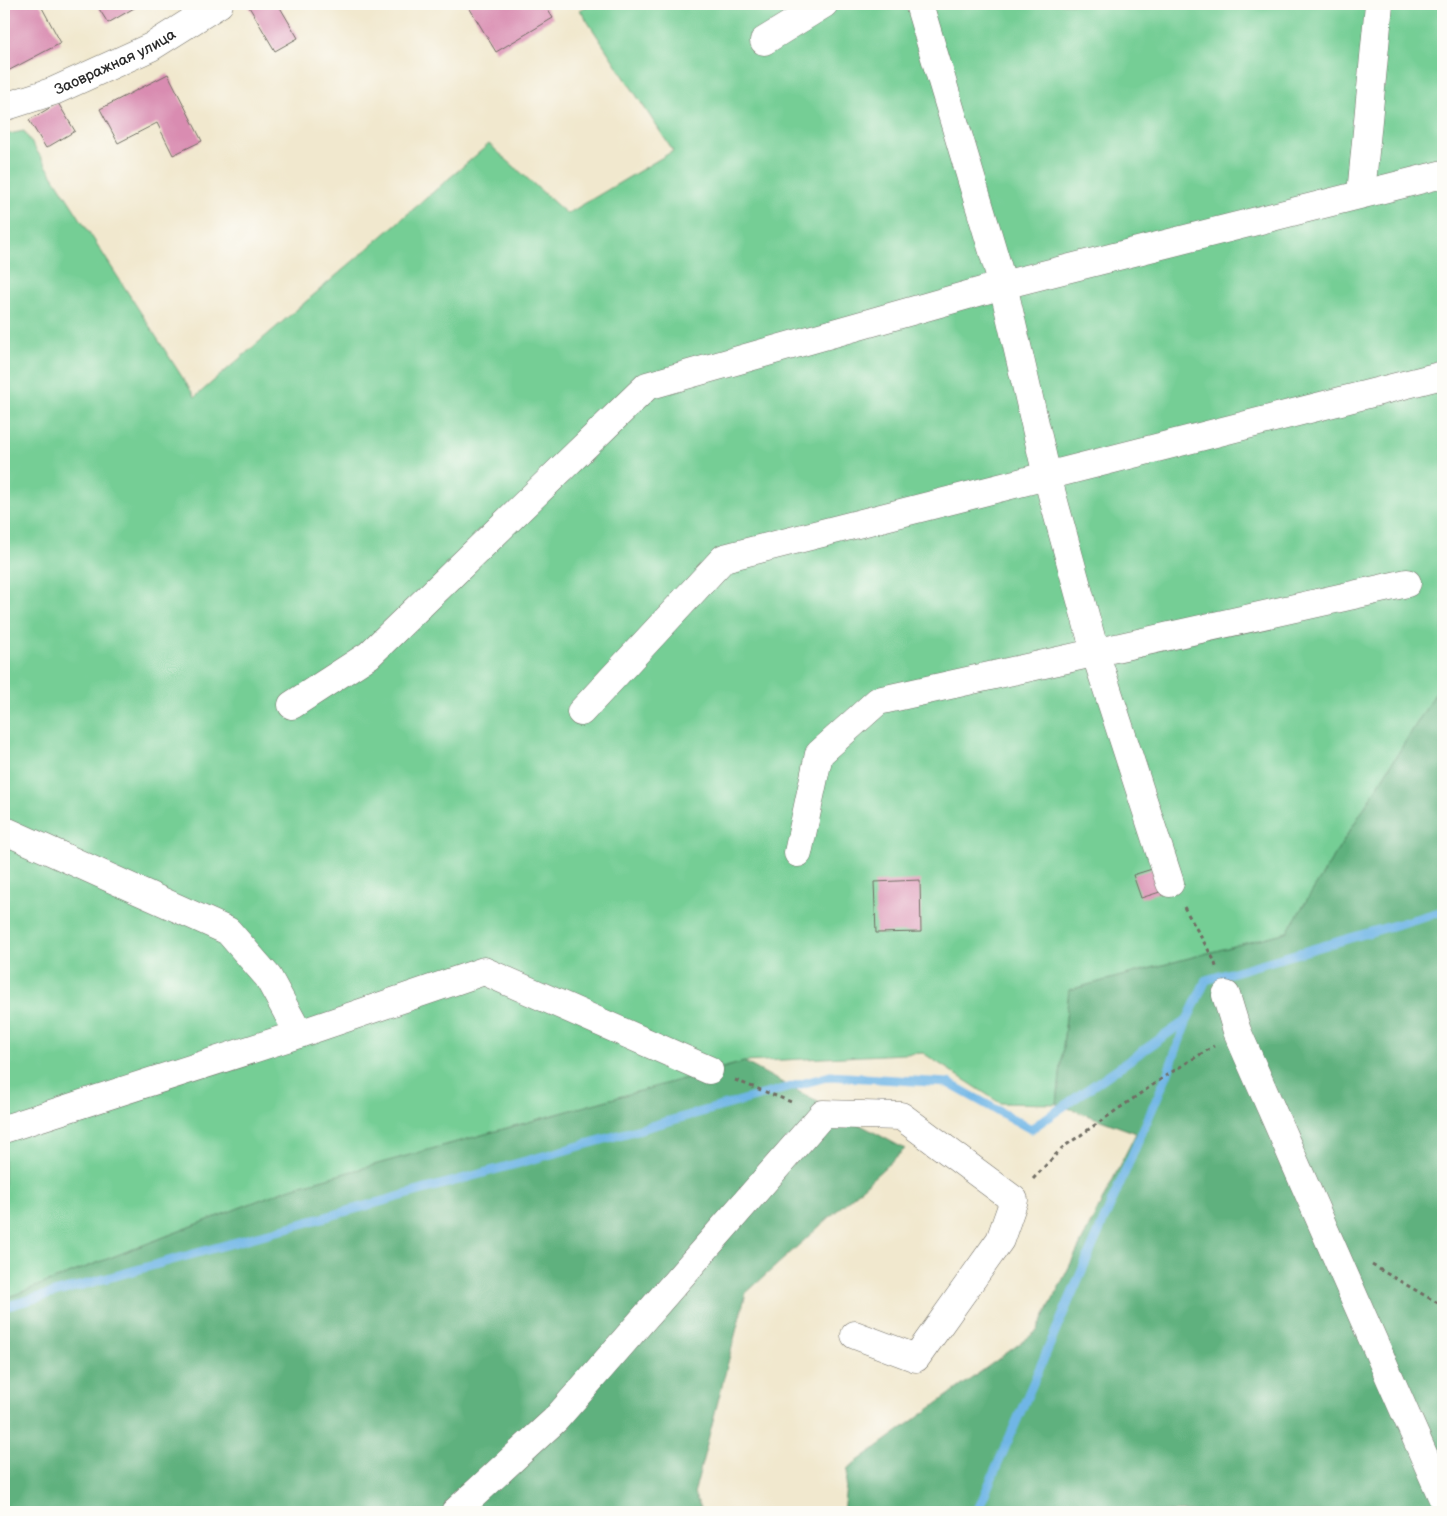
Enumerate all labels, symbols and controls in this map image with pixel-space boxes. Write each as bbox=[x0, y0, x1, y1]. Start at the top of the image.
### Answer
street label: Заовражная улица bbox=[51, 24, 179, 99]

